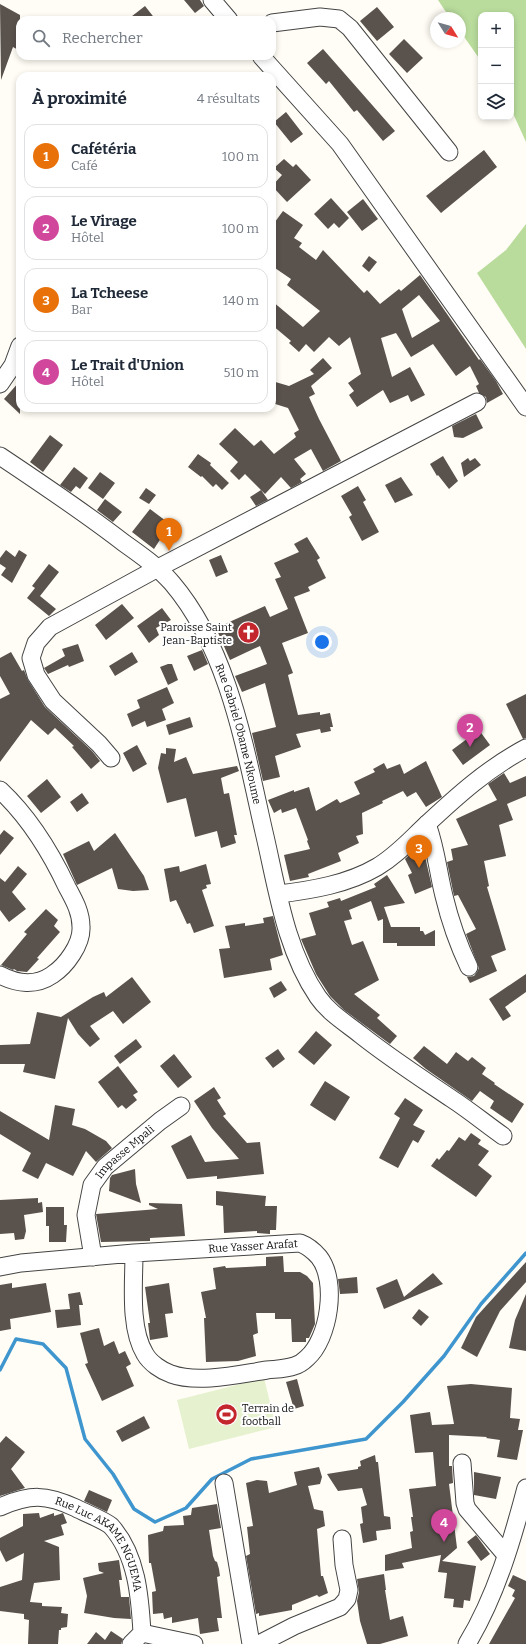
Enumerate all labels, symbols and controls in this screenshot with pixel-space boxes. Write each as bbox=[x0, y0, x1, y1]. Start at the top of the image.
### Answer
north arrow bbox=[430, 12, 466, 48]
map controls bbox=[478, 12, 514, 120]
button: + bbox=[478, 12, 514, 48]
search box bbox=[16, 16, 276, 60]
icon: search bbox=[30, 27, 52, 49]
text: Rechercher bbox=[62, 29, 143, 47]
button: − bbox=[478, 48, 514, 84]
button: layers bbox=[478, 84, 514, 120]
text: À proximité bbox=[32, 88, 127, 109]
text: 4 résultats bbox=[197, 91, 260, 106]
text: Cafétéria bbox=[71, 140, 136, 158]
text: 1 bbox=[43, 149, 49, 164]
text: 100 m bbox=[222, 149, 259, 164]
text: Café bbox=[71, 158, 98, 173]
text: Le Virage bbox=[71, 212, 137, 230]
text: 2 bbox=[42, 221, 50, 236]
text: 100 m bbox=[222, 221, 259, 236]
text: Hôtel bbox=[71, 230, 104, 245]
text: La Tcheese bbox=[71, 284, 148, 302]
text: 3 bbox=[42, 293, 50, 308]
text: 140 m bbox=[223, 293, 259, 308]
text: Bar bbox=[71, 302, 92, 317]
text: Le Trait d'Union bbox=[71, 356, 184, 374]
text: 4 bbox=[42, 365, 50, 380]
text: 510 m bbox=[224, 365, 259, 380]
text: Hôtel bbox=[71, 374, 104, 389]
pin: 1 bbox=[156, 518, 182, 551]
church icon: Paroisse Saint Jean-Baptiste bbox=[235, 620, 261, 646]
place label: Paroisse Saint Jean-Baptiste bbox=[160, 621, 232, 647]
your location bbox=[312, 632, 332, 652]
street label: Rue Gabriel Obame Nkoume bbox=[213, 662, 264, 806]
pin: 2 bbox=[457, 714, 483, 747]
pin: 3 bbox=[406, 835, 432, 868]
street label: Impasse Mpali bbox=[92, 1122, 157, 1181]
street label: Rue Yasser Arafat bbox=[208, 1237, 298, 1255]
sports icon: Terrain de football bbox=[214, 1401, 240, 1427]
place label: Terrain de football bbox=[242, 1402, 294, 1428]
street label: Rue Luc AKAME NGUEMA bbox=[53, 1494, 145, 1593]
pin: 4 bbox=[431, 1509, 457, 1542]

